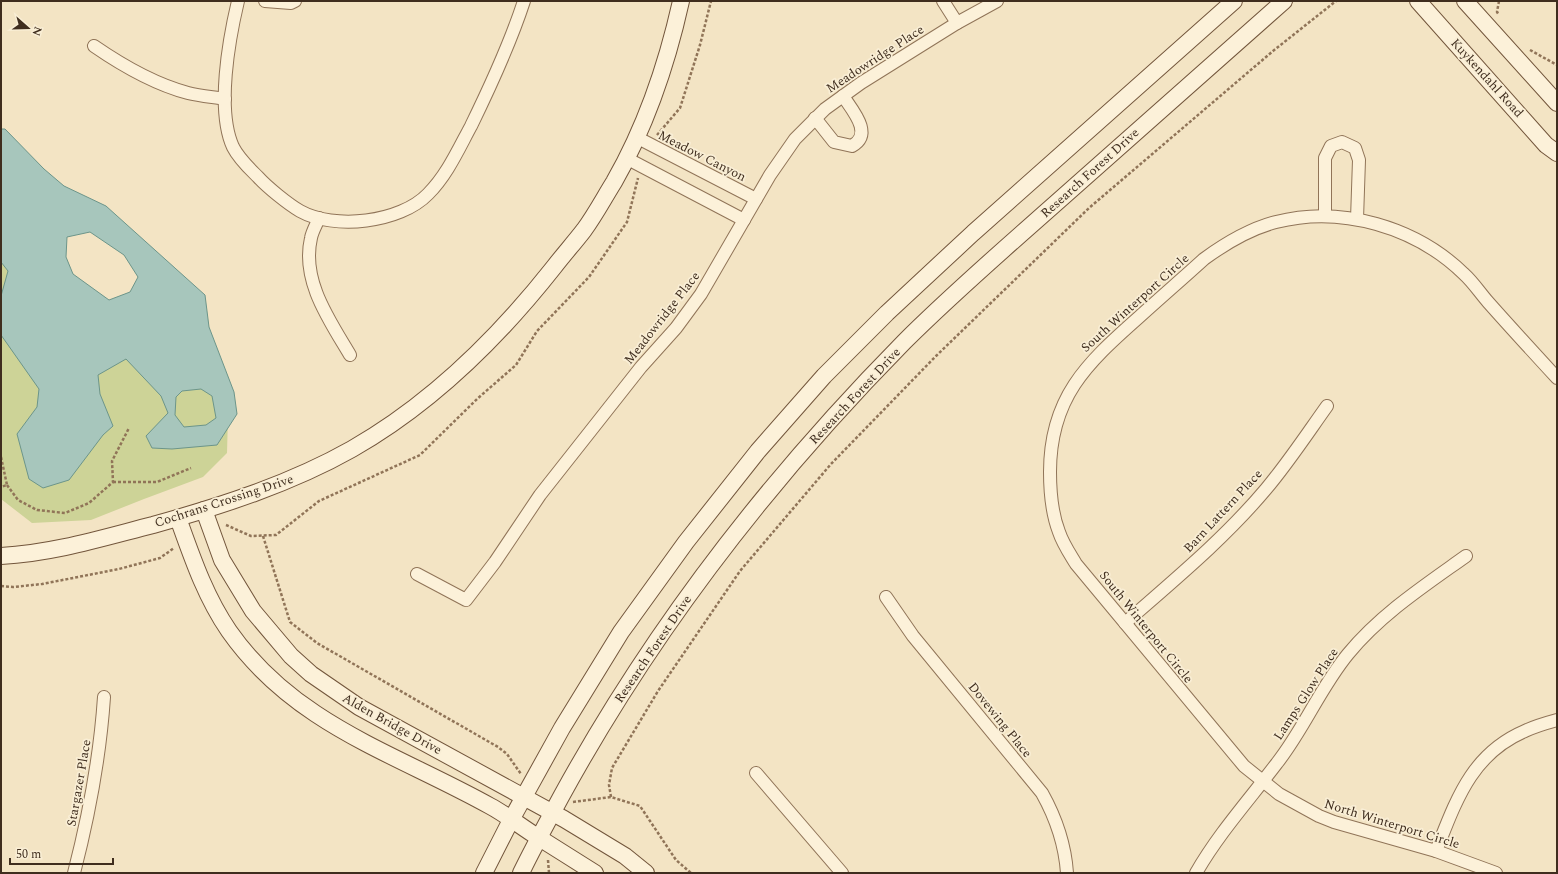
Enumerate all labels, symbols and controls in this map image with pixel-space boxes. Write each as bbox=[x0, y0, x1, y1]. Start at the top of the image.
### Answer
north arrow bbox=[8, 8, 48, 48]
street label: Meadowridge Place bbox=[822, 20, 928, 98]
text: N bbox=[27, 24, 46, 38]
street label: Kuykendahl Road bbox=[1446, 34, 1528, 122]
street label: Research Forest Drive bbox=[1036, 123, 1144, 223]
street label: Meadow Canyon bbox=[654, 125, 750, 187]
street label: South Winterport Circle bbox=[1076, 249, 1194, 357]
street label: Meadowridge Place bbox=[619, 267, 705, 369]
street label: Research Forest Drive bbox=[804, 343, 906, 449]
street label: Barn Lattern Place bbox=[1179, 465, 1267, 557]
street label: Cochrans Crossing Drive bbox=[152, 469, 296, 533]
street label: South Winterport Circle bbox=[1094, 566, 1198, 688]
street label: Research Forest Drive bbox=[609, 591, 697, 707]
street label: Lamps Glow Place bbox=[1269, 644, 1343, 744]
street label: Dovewing Place bbox=[963, 678, 1037, 762]
street label: Alden Bridge Drive bbox=[339, 688, 445, 760]
street label: Stargazer Place bbox=[61, 738, 97, 828]
street label: North Winterport Circle bbox=[1322, 794, 1462, 854]
scale bar bbox=[10, 840, 113, 866]
text: 50 m bbox=[16, 845, 41, 864]

